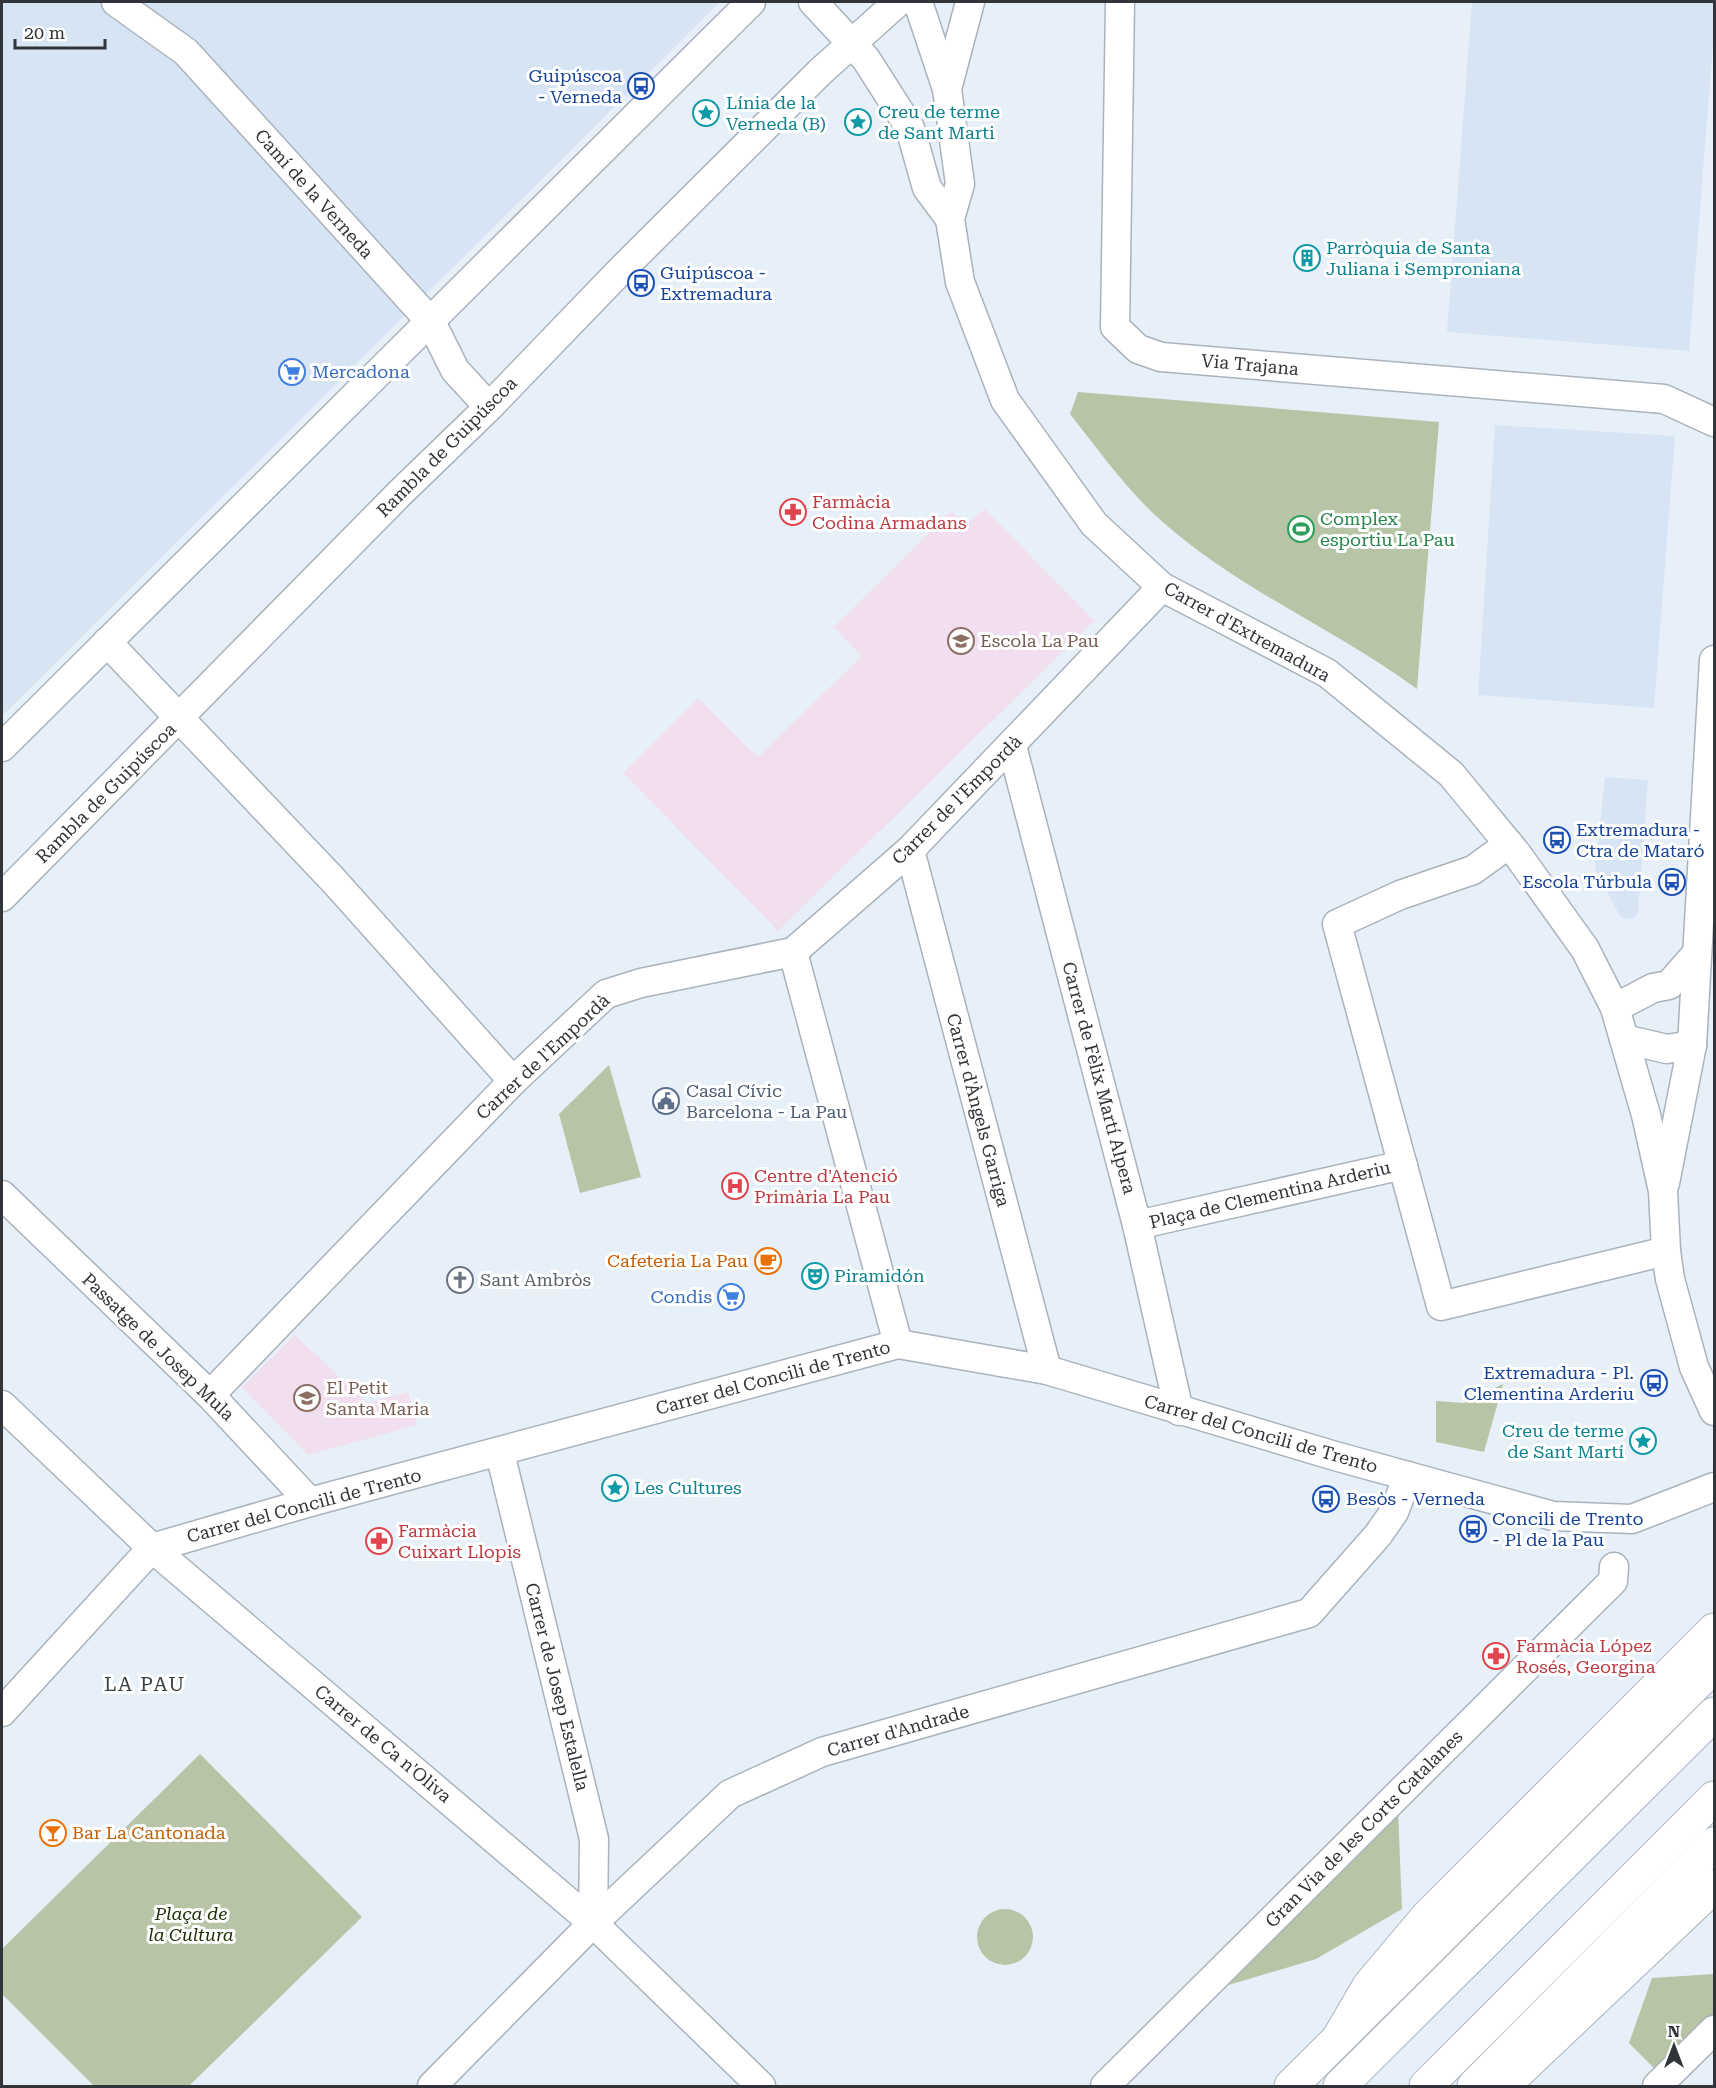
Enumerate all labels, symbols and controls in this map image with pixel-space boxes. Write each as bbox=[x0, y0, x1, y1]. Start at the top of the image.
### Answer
scale bar bbox=[15, 12, 105, 50]
text: 20 m bbox=[24, 22, 65, 43]
place label: Guipúscoa - Verneda bbox=[528, 65, 622, 107]
bus stop icon: Guipúscoa - Verneda bbox=[626, 71, 656, 101]
place label: Línia de la Verneda (B) bbox=[726, 92, 826, 134]
place icon: Línia de la Verneda (B) bbox=[691, 98, 721, 128]
place label: Creu de terme de Sant Marti bbox=[878, 101, 1000, 143]
place icon: Creu de terme de Sant Marti bbox=[843, 107, 873, 137]
street label: Camí de la Verneda bbox=[251, 125, 378, 263]
place label: Parròquia de Santa Juliana i Semproniana bbox=[1326, 237, 1521, 279]
building icon: Parròquia de Santa Juliana i Semproniana bbox=[1292, 243, 1322, 273]
place label: Guipúscoa - Extremadura bbox=[660, 262, 772, 304]
bus stop icon: Guipúscoa - Extremadura bbox=[626, 268, 656, 298]
street label: Via Trajana bbox=[1200, 350, 1300, 379]
supermarket icon: Mercadona bbox=[277, 357, 307, 387]
place label: Mercadona bbox=[312, 361, 410, 382]
street label: Rambla de Guipúscoa bbox=[372, 372, 521, 521]
place label: Farmàcia Codina Armadans bbox=[812, 491, 967, 533]
pharmacy icon: Farmàcia Codina Armadans bbox=[778, 497, 808, 527]
place label: Complex esportiu La Pau bbox=[1320, 508, 1455, 550]
sports icon: Complex esportiu La Pau bbox=[1286, 514, 1316, 544]
street label: Carrer d'Extremadura bbox=[1161, 577, 1334, 686]
school or university icon: Escola La Pau bbox=[946, 626, 976, 656]
place label: Escola La Pau bbox=[980, 630, 1099, 651]
street label: Rambla de Guipúscoa bbox=[31, 718, 180, 867]
street label: Carrer de l'Empordà bbox=[888, 730, 1026, 869]
place label: Extremadura - Ctra de Mataró bbox=[1576, 819, 1705, 861]
bus stop icon: Extremadura - Ctra de Mataró bbox=[1542, 825, 1572, 855]
bus stop icon: Escola Túrbula bbox=[1657, 867, 1687, 897]
place label: Escola Túrbula bbox=[1522, 871, 1652, 892]
street label: Carrer de Fèlix Martí Alpera bbox=[1058, 959, 1141, 1197]
street label: Carrer de l'Empordà bbox=[472, 989, 614, 1124]
street label: Carrer d'Àngels Garriga bbox=[943, 1011, 1014, 1209]
place label: Casal Cívic Barcelona - La Pau bbox=[686, 1080, 847, 1122]
public building icon: Casal Cívic Barcelona - La Pau bbox=[651, 1086, 681, 1116]
street label: Plaça de Clementina Arderiu bbox=[1147, 1156, 1393, 1233]
place label: Centre d'Atenció Primària La Pau bbox=[754, 1165, 898, 1207]
hospital icon: Centre d'Atenció Primària La Pau bbox=[720, 1171, 750, 1201]
cafe icon: Cafeteria La Pau bbox=[753, 1246, 783, 1276]
place label: Cafeteria La Pau bbox=[607, 1250, 748, 1271]
theatre icon: Piramidón bbox=[800, 1261, 830, 1291]
church icon: Sant Ambròs bbox=[445, 1265, 475, 1295]
place label: Piramidón bbox=[834, 1265, 925, 1286]
street label: Passatge de Josep Mula bbox=[78, 1268, 239, 1425]
place label: Sant Ambròs bbox=[480, 1269, 591, 1290]
supermarket icon: Condis bbox=[716, 1282, 746, 1312]
place label: Condis bbox=[650, 1286, 712, 1307]
street label: Carrer del Concili de Trento bbox=[653, 1336, 892, 1419]
place label: Extremadura - Pl. Clementina Arderiu bbox=[1464, 1362, 1634, 1404]
bus stop icon: Extremadura - Pl. Clementina Arderiu bbox=[1639, 1368, 1669, 1398]
place label: El Petit Santa Maria bbox=[326, 1377, 429, 1419]
school or university icon: El Petit Santa Maria bbox=[292, 1383, 322, 1413]
street label: Carrer del Concili de Trento bbox=[1142, 1390, 1380, 1477]
place label: Creu de terme de Sant Martí bbox=[1502, 1420, 1624, 1462]
place icon: Creu de terme de Sant Martí bbox=[1628, 1426, 1658, 1456]
street label: Carrer del Concili de Trento bbox=[184, 1464, 423, 1547]
place icon: Les Cultures bbox=[600, 1473, 630, 1503]
place label: Les Cultures bbox=[634, 1477, 742, 1498]
bus stop icon: Besòs - Verneda bbox=[1311, 1484, 1341, 1514]
place label: Besòs - Verneda bbox=[1346, 1488, 1485, 1509]
place label: Concili de Trento - Pl de la Pau bbox=[1492, 1508, 1643, 1550]
bus stop icon: Concili de Trento - Pl de la Pau bbox=[1458, 1514, 1488, 1544]
place label: Farmàcia Cuixart Llopis bbox=[398, 1520, 521, 1562]
pharmacy icon: Farmàcia Cuixart Llopis bbox=[364, 1526, 394, 1556]
street label: Carrer de Josep Estalella bbox=[521, 1581, 594, 1793]
place label: Farmàcia López Rosés, Georgina bbox=[1516, 1635, 1656, 1677]
pharmacy icon: Farmàcia López Rosés, Georgina bbox=[1481, 1641, 1511, 1671]
district label: LA PAU bbox=[104, 1672, 186, 1696]
street label: Carrer de Ca n'Oliva bbox=[311, 1680, 456, 1807]
street label: Carrer d'Andrade bbox=[824, 1700, 971, 1761]
street label: Gran Via de les Corts Catalanes bbox=[1261, 1726, 1467, 1932]
bar icon: Bar La Cantonada bbox=[38, 1818, 68, 1848]
place label: Bar La Cantonada bbox=[72, 1822, 226, 1843]
park label: Plaça de la Cultura bbox=[148, 1903, 234, 1945]
north arrow bbox=[1644, 2016, 1704, 2076]
text: N bbox=[1668, 2022, 1680, 2041]

